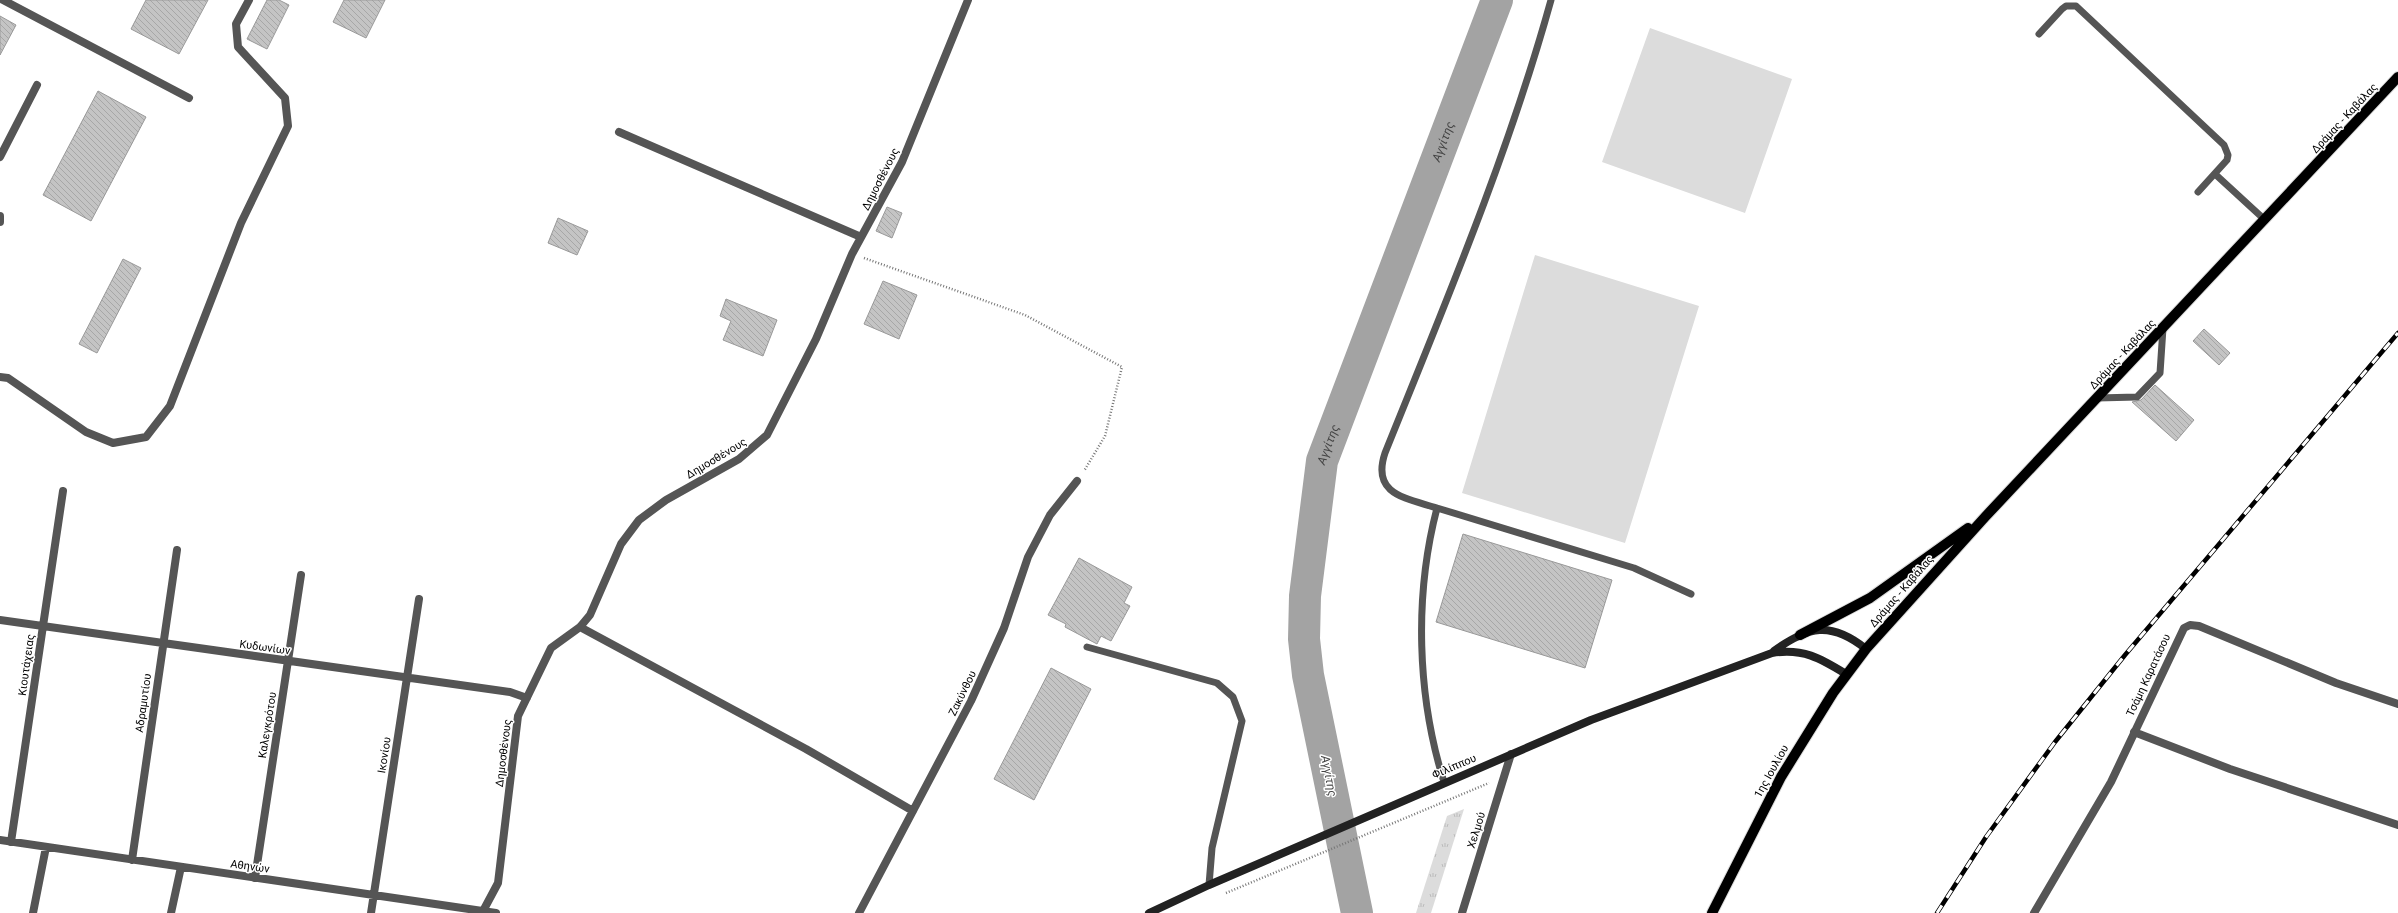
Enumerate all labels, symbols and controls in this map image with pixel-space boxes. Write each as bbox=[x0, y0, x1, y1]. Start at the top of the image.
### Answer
street label: Δράμας - Καβάλας bbox=[2309, 81, 2380, 156]
water label: Αγγίτης bbox=[1429, 120, 1457, 164]
street label: Δημοσθένους bbox=[859, 146, 902, 213]
street label: Δράμας - Καβάλας bbox=[2087, 317, 2158, 392]
water label: Αγγίτης bbox=[1314, 422, 1342, 467]
street label: Δημοσθένους bbox=[684, 435, 749, 482]
street label: Δράμας - Καβάλας bbox=[1867, 553, 1936, 630]
street label: Τσάμη Καρατάσου bbox=[2124, 632, 2173, 719]
street label: Κιουτάχειας bbox=[16, 633, 37, 697]
street label: Κυδωνίων bbox=[239, 637, 292, 658]
street label: Ζακύνθου bbox=[946, 668, 979, 718]
street label: Αδραμυτίου bbox=[133, 673, 154, 734]
street label: Καλεγκρότου bbox=[256, 691, 279, 759]
street label: Δημοσθένους bbox=[493, 718, 514, 788]
street label: Ικονίου bbox=[375, 736, 394, 774]
street label: 1ης Ιουλίου bbox=[1752, 743, 1791, 800]
street label: Φιλίππου bbox=[1430, 751, 1478, 782]
water label: Αγγίτης bbox=[1318, 753, 1340, 798]
street label: Χελμού bbox=[1465, 810, 1488, 850]
street label: Αθηνών bbox=[230, 857, 271, 876]

